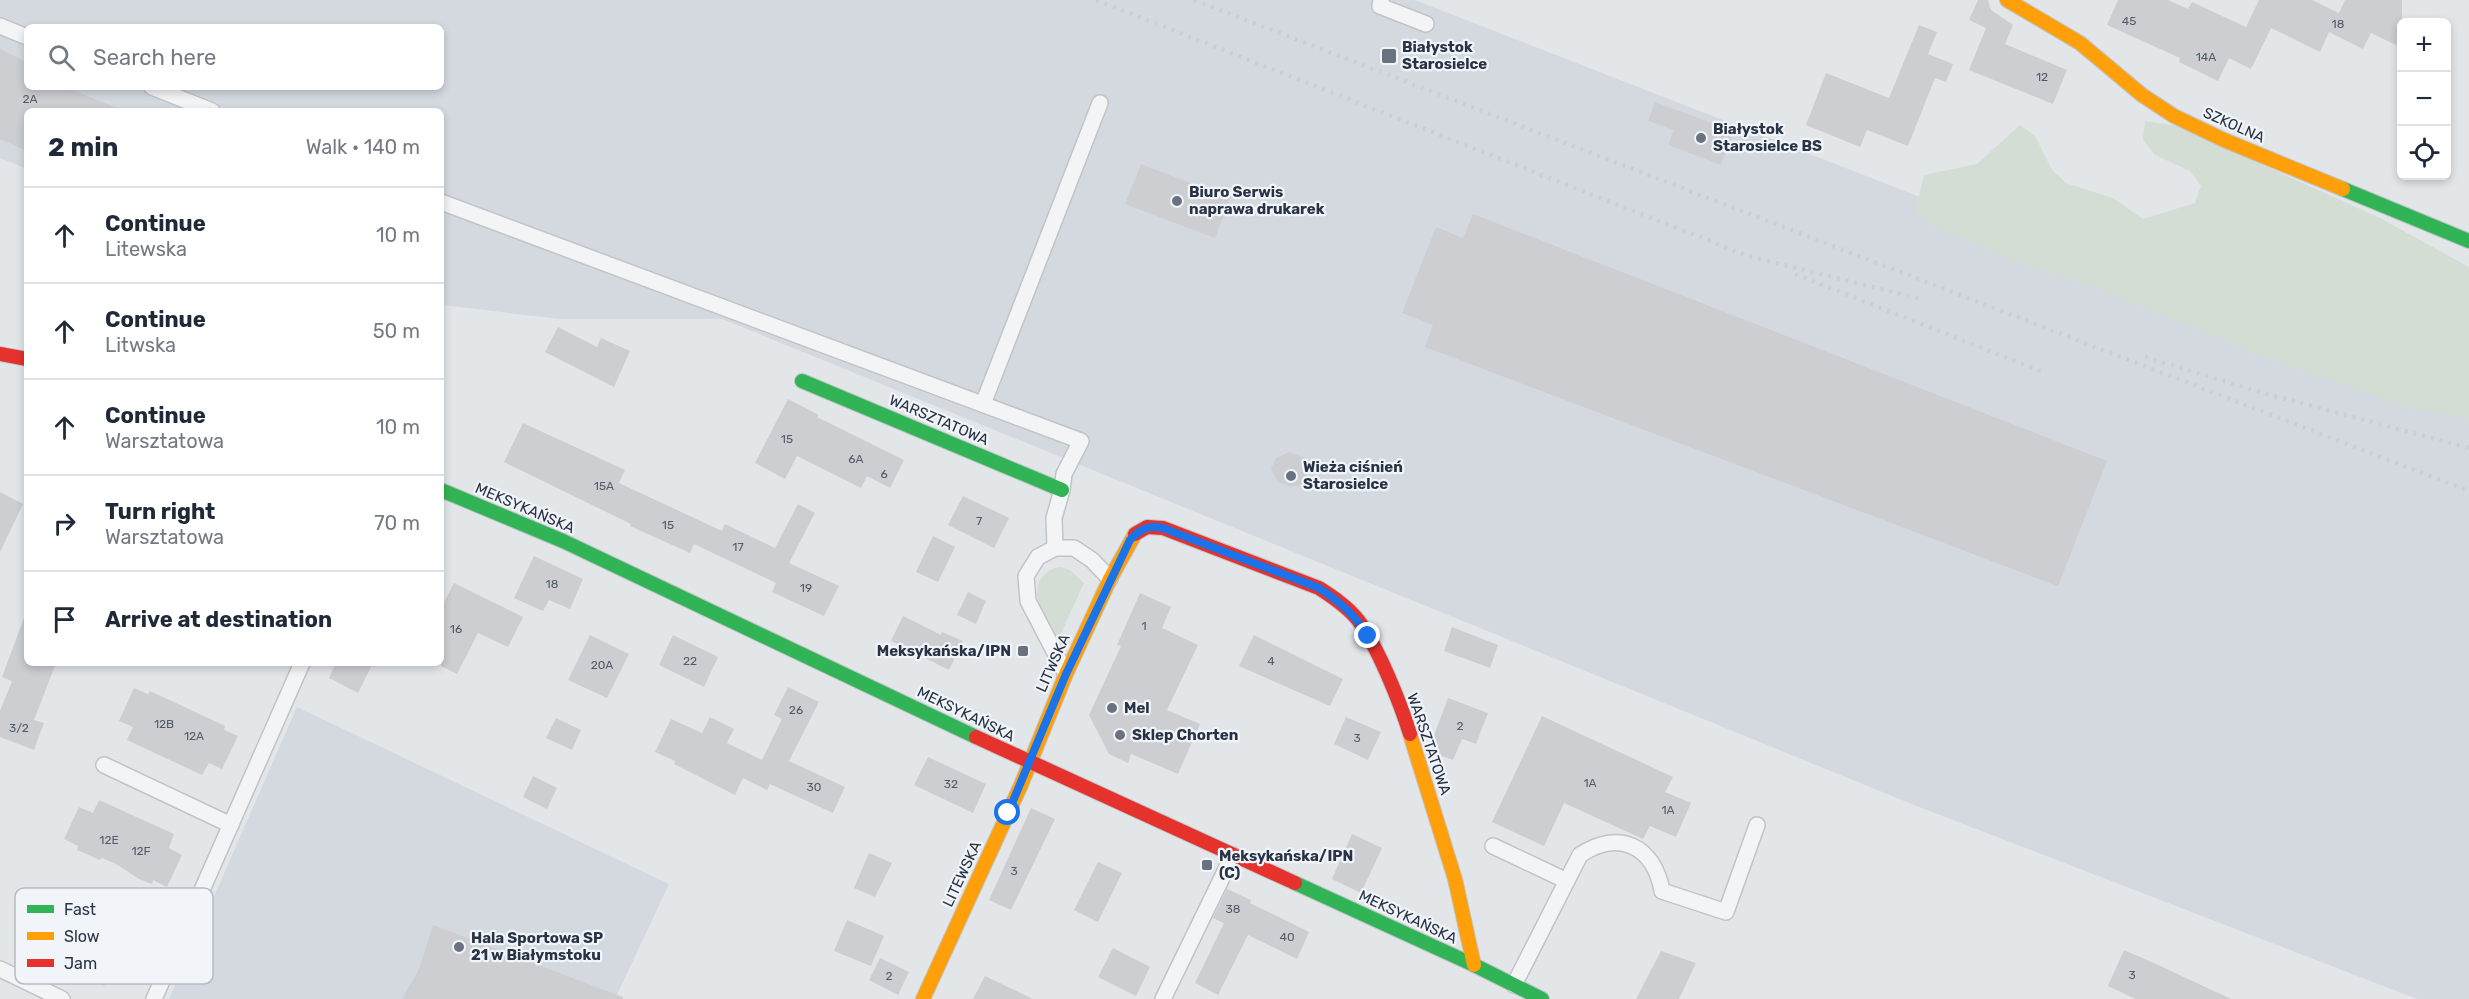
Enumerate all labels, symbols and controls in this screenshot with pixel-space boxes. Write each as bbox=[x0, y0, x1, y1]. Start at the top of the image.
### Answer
house number: 45 bbox=[2122, 14, 2136, 28]
house number: 18 bbox=[2332, 17, 2344, 31]
map controls bbox=[2397, 18, 2451, 180]
button: + bbox=[2397, 18, 2451, 72]
search box bbox=[24, 24, 444, 90]
place label: Białystok Starosielce bbox=[1402, 38, 1487, 73]
icon: search bbox=[45, 41, 78, 74]
text: Search here bbox=[93, 44, 216, 71]
marker: Białystok Starosielce bbox=[1380, 47, 1398, 65]
house number: 14A bbox=[2196, 50, 2216, 64]
house number: 12 bbox=[2036, 70, 2048, 84]
button: − bbox=[2397, 72, 2451, 126]
house number: 2A bbox=[22, 92, 38, 106]
street label: SZKOLNA bbox=[2200, 103, 2268, 147]
place label: Białystok Starosielce BS bbox=[1713, 120, 1822, 155]
button: locate bbox=[2397, 126, 2451, 180]
marker: Białystok Starosielce BS bbox=[1694, 131, 1708, 145]
text: 2 min bbox=[48, 132, 118, 163]
text: Walk · 140 m bbox=[306, 135, 420, 159]
place label: Biuro Serwis naprawa drukarek bbox=[1189, 183, 1325, 218]
marker: Biuro Serwis naprawa drukarek bbox=[1170, 194, 1184, 208]
text: Continue bbox=[105, 210, 206, 237]
icon: ahead bbox=[48, 219, 81, 252]
text: 10 m bbox=[376, 223, 420, 247]
text: Litewska bbox=[105, 237, 187, 261]
text: Continue bbox=[105, 306, 206, 333]
icon: ahead bbox=[48, 315, 81, 348]
text: 50 m bbox=[373, 319, 420, 343]
text: Litwska bbox=[105, 333, 176, 357]
street label: WARSZTATOWA bbox=[886, 391, 992, 449]
text: Continue bbox=[105, 402, 206, 429]
icon: ahead bbox=[48, 411, 81, 444]
text: 10 m bbox=[376, 415, 420, 439]
text: Warsztatowa bbox=[105, 429, 224, 453]
house number: 15 bbox=[781, 432, 793, 446]
house number: 6A bbox=[848, 452, 864, 466]
place label: Wieża ciśnień Starosielce bbox=[1303, 458, 1403, 493]
house number: 6 bbox=[880, 467, 888, 481]
marker: Wieża ciśnień Starosielce bbox=[1284, 469, 1298, 483]
street label: MEKSYKAŃSKA bbox=[473, 479, 577, 537]
house number: 15A bbox=[594, 479, 614, 493]
text: Turn right bbox=[105, 498, 215, 525]
icon: right bbox=[48, 507, 81, 540]
text: 70 m bbox=[374, 511, 420, 535]
house number: 7 bbox=[976, 514, 982, 528]
house number: 15 bbox=[662, 518, 674, 532]
text: Warsztatowa bbox=[105, 525, 224, 549]
house number: 17 bbox=[732, 540, 744, 554]
house number: 18 bbox=[546, 577, 558, 591]
house number: 19 bbox=[800, 581, 812, 595]
icon: arrive bbox=[48, 603, 81, 636]
text: Arrive at destination bbox=[105, 606, 332, 633]
house number: 1 bbox=[1141, 619, 1147, 633]
house number: 16 bbox=[450, 622, 462, 636]
route end bbox=[1354, 622, 1380, 648]
street label: LITWSKA bbox=[1032, 631, 1074, 695]
place label: Meksykańska/IPN bbox=[877, 642, 1011, 660]
marker: Meksykańska/IPN bbox=[1016, 644, 1030, 658]
house number: 22 bbox=[683, 654, 697, 668]
house number: 4 bbox=[1267, 654, 1275, 668]
house number: 20A bbox=[591, 658, 613, 672]
street label: MEKSYKAŃSKA bbox=[914, 683, 1018, 745]
street label: WARSZTATOWA bbox=[1403, 691, 1455, 797]
place label: Mel bbox=[1124, 699, 1150, 717]
marker: Mel bbox=[1105, 701, 1119, 715]
house number: 26 bbox=[789, 703, 803, 717]
house number: 12B bbox=[154, 717, 174, 731]
house number: 2 bbox=[1456, 719, 1464, 733]
house number: 3/2 bbox=[9, 721, 29, 735]
place label: Sklep Chorten bbox=[1132, 726, 1238, 744]
marker: Sklep Chorten bbox=[1113, 728, 1127, 742]
house number: 12A bbox=[184, 729, 204, 743]
house number: 3 bbox=[1353, 731, 1361, 745]
house number: 1A bbox=[1583, 776, 1597, 790]
house number: 32 bbox=[944, 777, 958, 791]
house number: 30 bbox=[807, 780, 821, 794]
route start bbox=[994, 799, 1020, 825]
house number: 1A bbox=[1661, 803, 1675, 817]
house number: 12E bbox=[99, 833, 119, 847]
street label: LITEWSKA bbox=[939, 838, 985, 910]
house number: 12F bbox=[131, 844, 151, 858]
place label: Meksykańska/IPN (C) bbox=[1219, 847, 1353, 882]
marker: Meksykańska/IPN (C) bbox=[1200, 858, 1214, 872]
house number: 3 bbox=[1010, 864, 1018, 878]
street label: MEKSYKAŃSKA bbox=[1356, 886, 1460, 948]
legend bbox=[15, 888, 213, 984]
text: Fast bbox=[64, 900, 96, 919]
house number: 38 bbox=[1226, 902, 1240, 916]
text: Slow bbox=[64, 927, 100, 946]
place label: Hala Sportowa SP 21 w Białymstoku bbox=[471, 929, 603, 964]
house number: 40 bbox=[1279, 930, 1295, 944]
marker: Hala Sportowa SP 21 w Białymstoku bbox=[452, 940, 466, 954]
text: Jam bbox=[64, 954, 97, 973]
house number: 3 bbox=[2128, 968, 2136, 982]
house number: 2 bbox=[885, 969, 893, 983]

